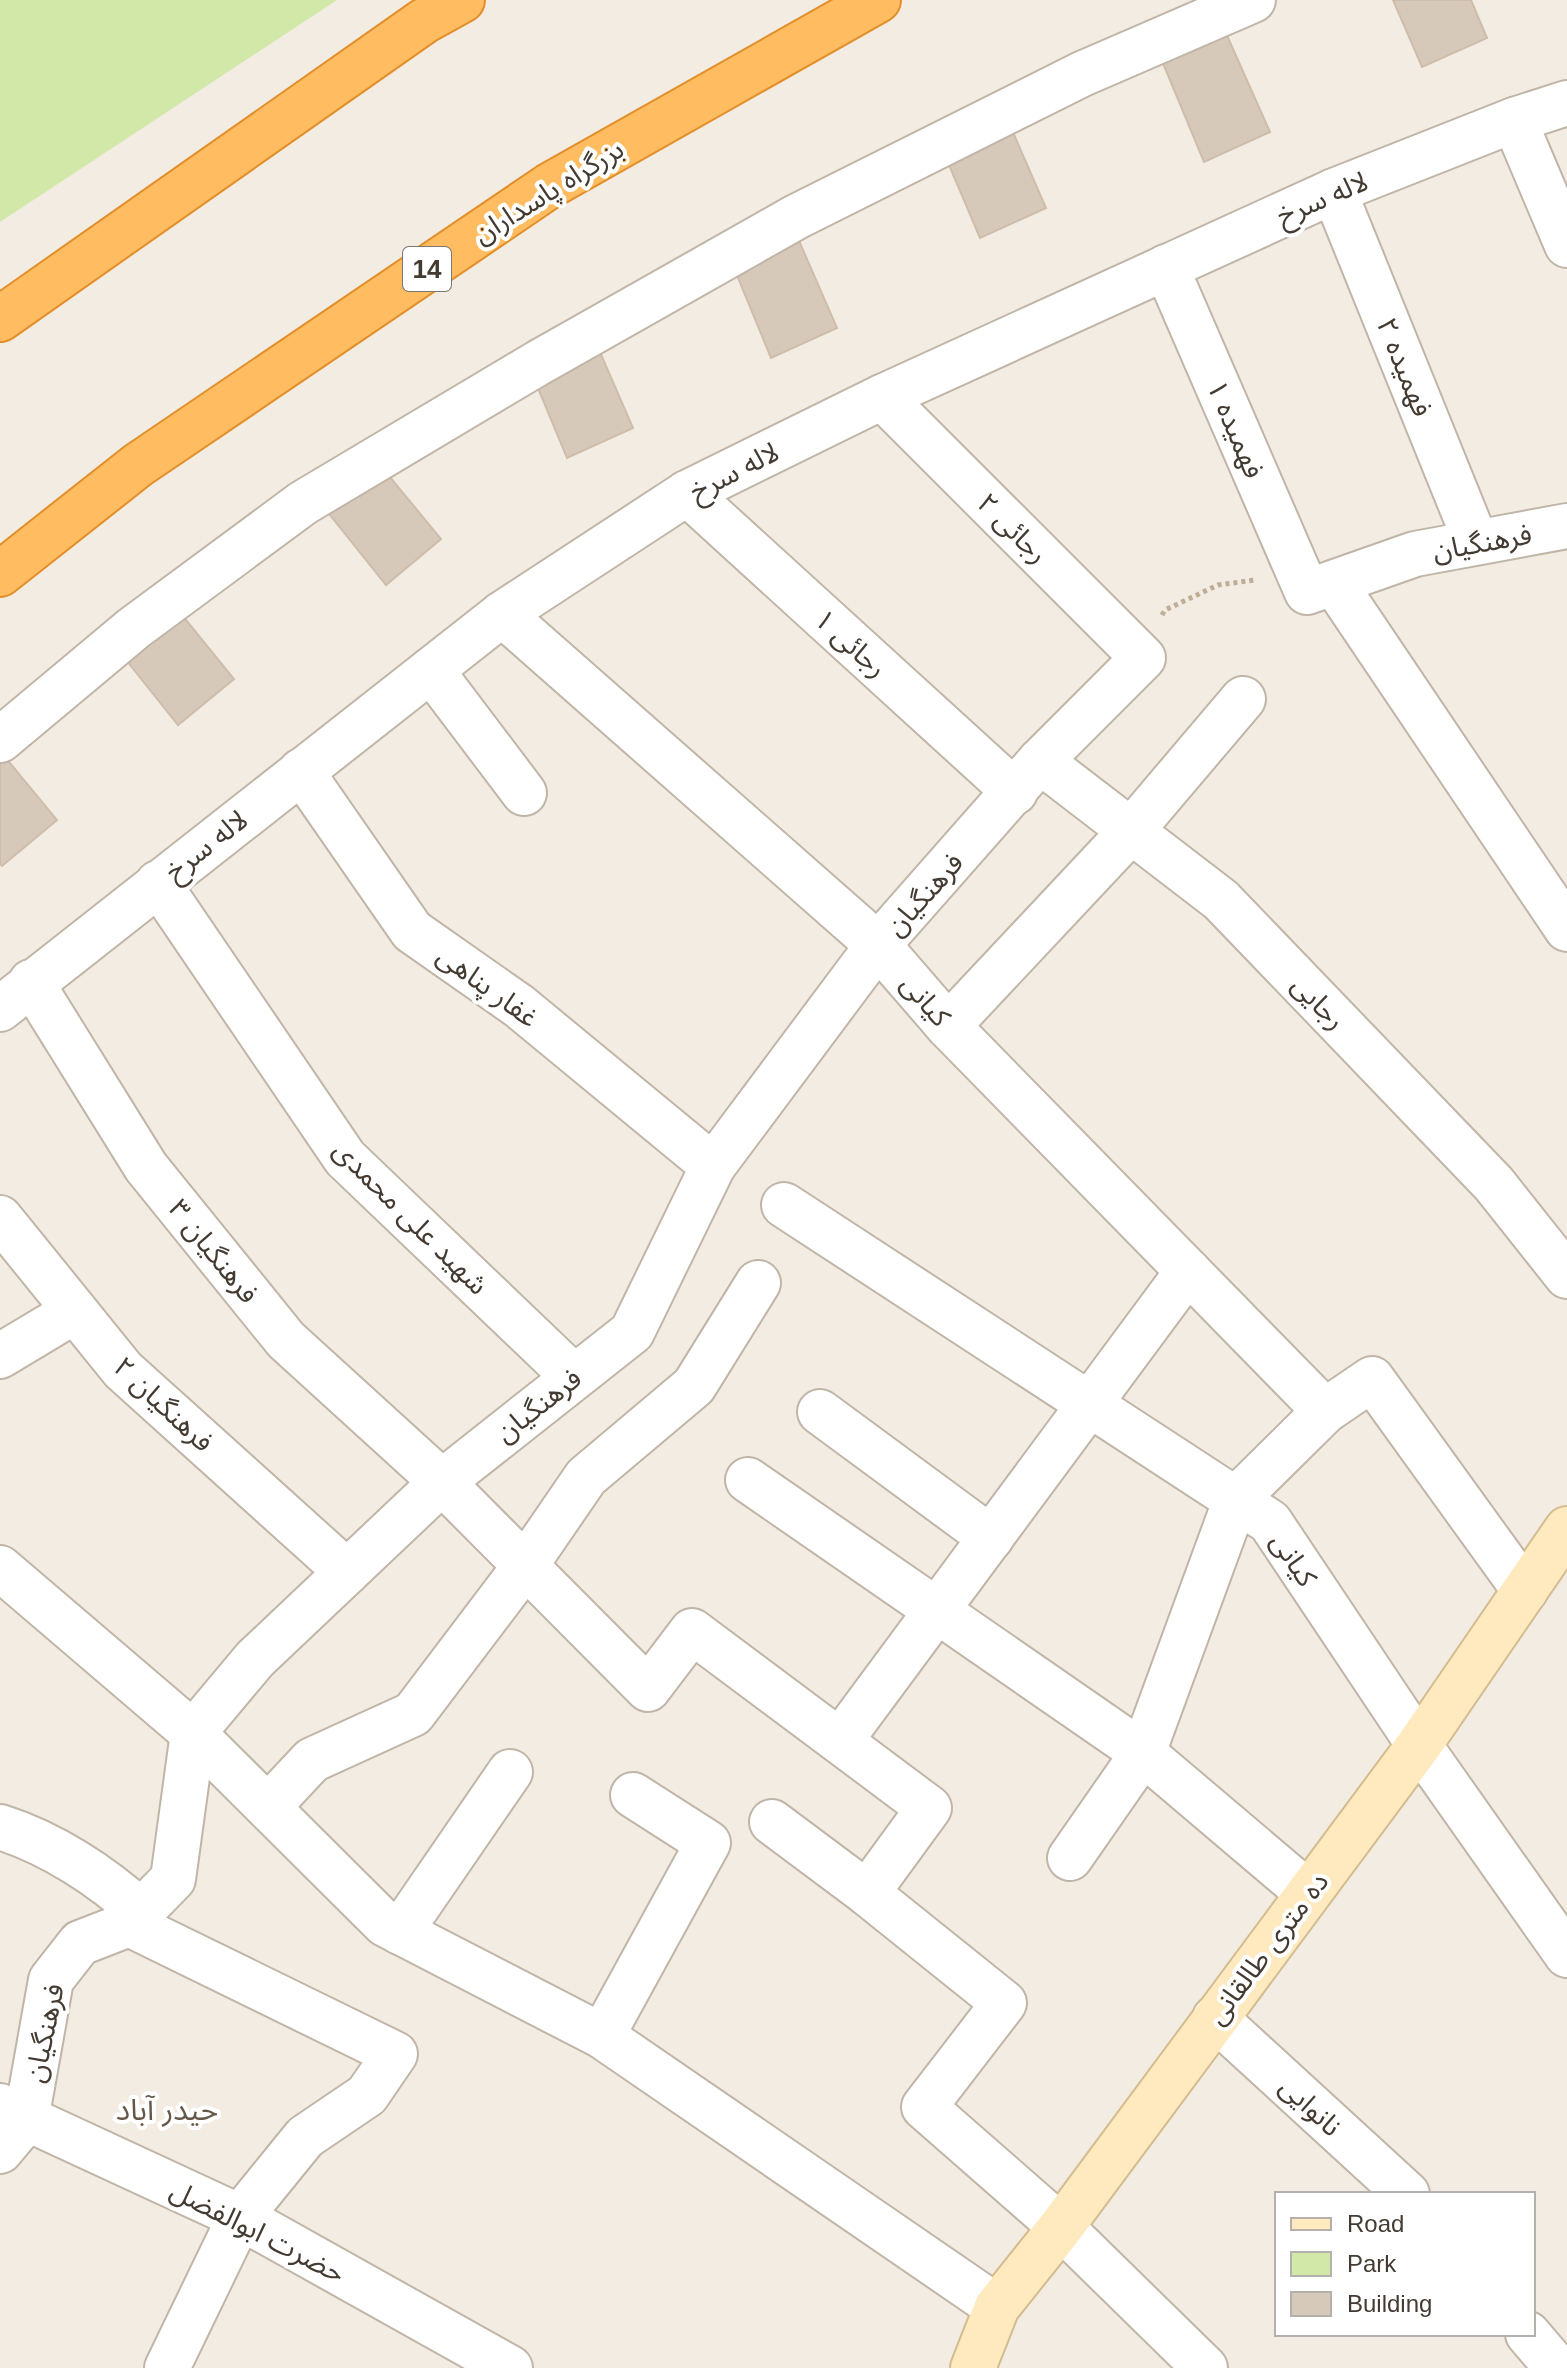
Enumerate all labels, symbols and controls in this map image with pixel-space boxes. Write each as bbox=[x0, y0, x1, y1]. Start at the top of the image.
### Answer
street label: بزرگراه پاسداران bbox=[468, 133, 630, 252]
street label: لاله سرخ bbox=[1272, 165, 1374, 236]
road number: 14 bbox=[403, 247, 451, 291]
street label: فهمیده ۲ bbox=[1371, 313, 1438, 421]
street label: فهمیده ۱ bbox=[1201, 376, 1270, 483]
street label: لاله سرخ bbox=[684, 436, 786, 511]
street label: رجائی ۲ bbox=[971, 487, 1054, 570]
street label: فرهنگیان bbox=[1430, 519, 1534, 567]
street label: رجائی ۱ bbox=[808, 603, 893, 684]
street label: لاله سرخ bbox=[159, 804, 257, 891]
street label: فرهنگیان bbox=[879, 847, 970, 943]
street label: غفار پناهی bbox=[430, 939, 544, 1035]
street label: کیانی bbox=[894, 968, 957, 1033]
street label: رجایی bbox=[1285, 969, 1352, 1036]
street label: شهید علی محمدی bbox=[326, 1134, 494, 1302]
street label: فرهنگیان ۳ bbox=[162, 1193, 265, 1310]
street label: فرهنگیان ۲ bbox=[107, 1351, 220, 1459]
street label: فرهنگیان bbox=[489, 1362, 588, 1449]
street label: کیانی bbox=[1264, 1526, 1323, 1593]
street label: ده متری طالقانی bbox=[1200, 1866, 1335, 2031]
street label: فرهنگیان bbox=[19, 1981, 71, 2086]
street label: نانوایی bbox=[1273, 2070, 1348, 2143]
district label: حیدر آباد bbox=[116, 2093, 218, 2127]
street label: حضرت ابوالفضل bbox=[165, 2174, 350, 2290]
legend bbox=[1275, 2192, 1535, 2336]
text: Road bbox=[1347, 2210, 1404, 2237]
text: Park bbox=[1347, 2250, 1397, 2277]
text: Building bbox=[1347, 2290, 1432, 2317]

